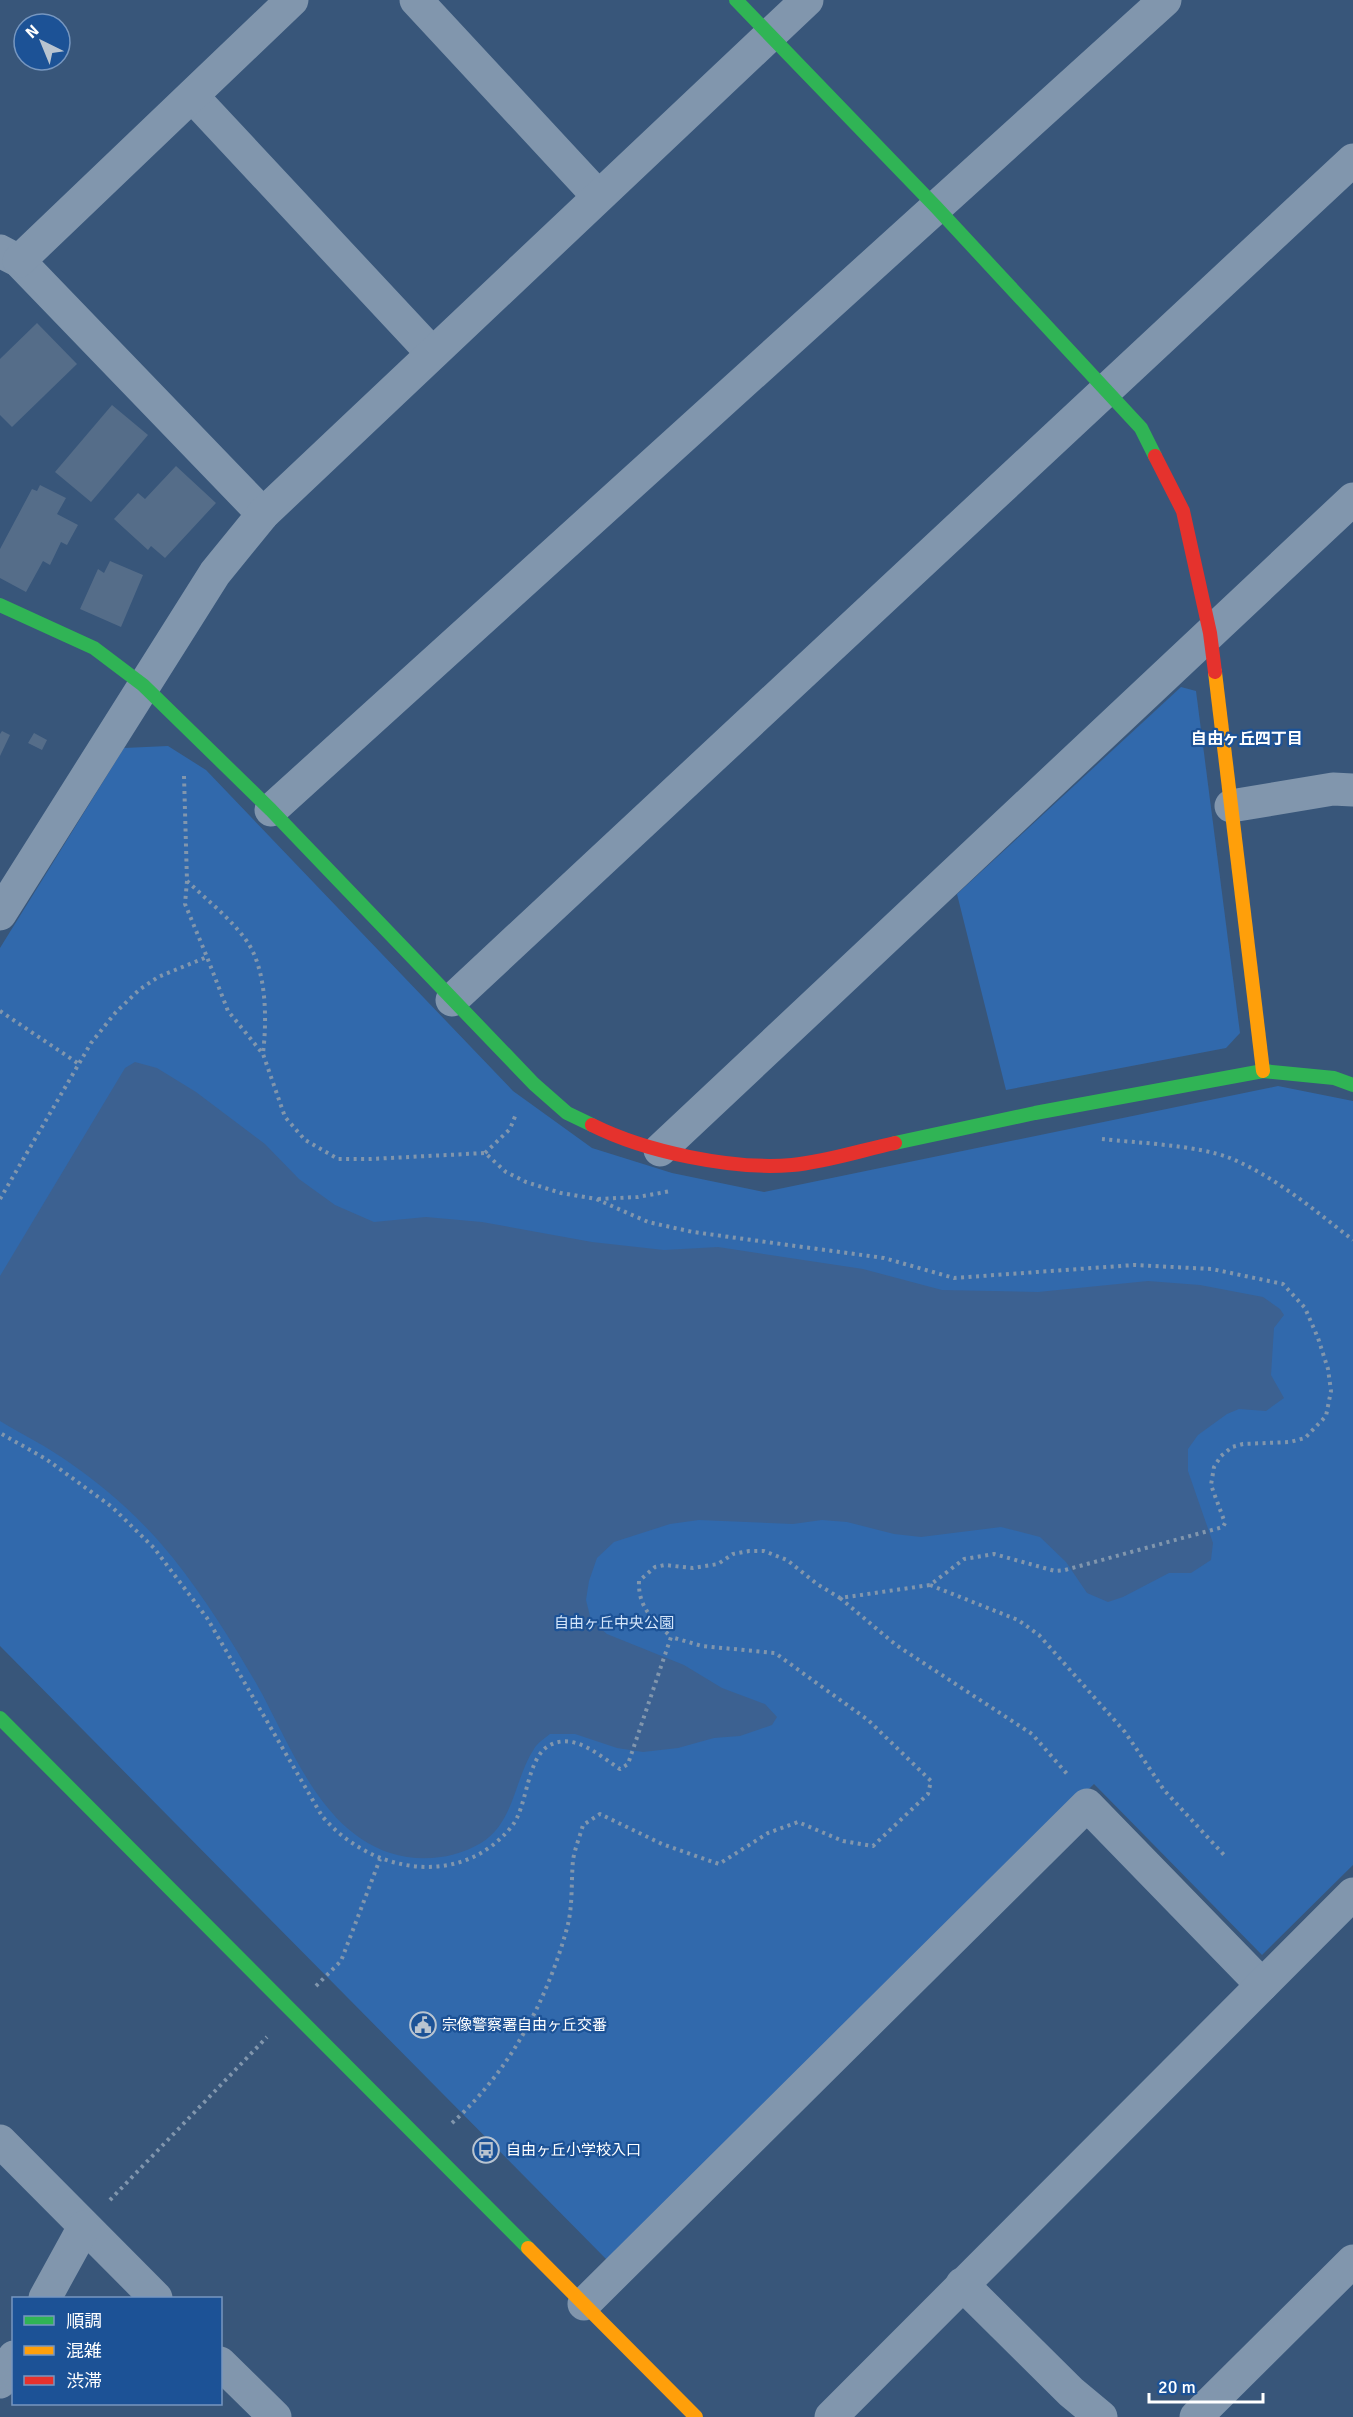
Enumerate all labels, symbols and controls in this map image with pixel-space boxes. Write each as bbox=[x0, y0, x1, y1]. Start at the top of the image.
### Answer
north arrow bbox=[12, 12, 72, 72]
text: N bbox=[22, 21, 43, 43]
district label: 自由ヶ丘四丁目 bbox=[1191, 729, 1303, 749]
park label: 自由ヶ丘中央公園 bbox=[554, 1614, 674, 1632]
public building icon: 宗像警察署自由ヶ丘交番 bbox=[408, 2010, 438, 2040]
place label: 宗像警察署自由ヶ丘交番 bbox=[442, 2016, 607, 2034]
bus stop icon: 自由ヶ丘小学校入口 bbox=[471, 2135, 501, 2165]
place label: 自由ヶ丘小学校入口 bbox=[506, 2141, 641, 2159]
legend bbox=[12, 2297, 222, 2405]
text: 順調 bbox=[66, 2310, 102, 2332]
text: 混雑 bbox=[66, 2340, 102, 2362]
scale bar bbox=[1149, 2366, 1263, 2404]
text: 渋滞 bbox=[66, 2370, 102, 2392]
text: 20 m bbox=[1158, 2376, 1196, 2398]

